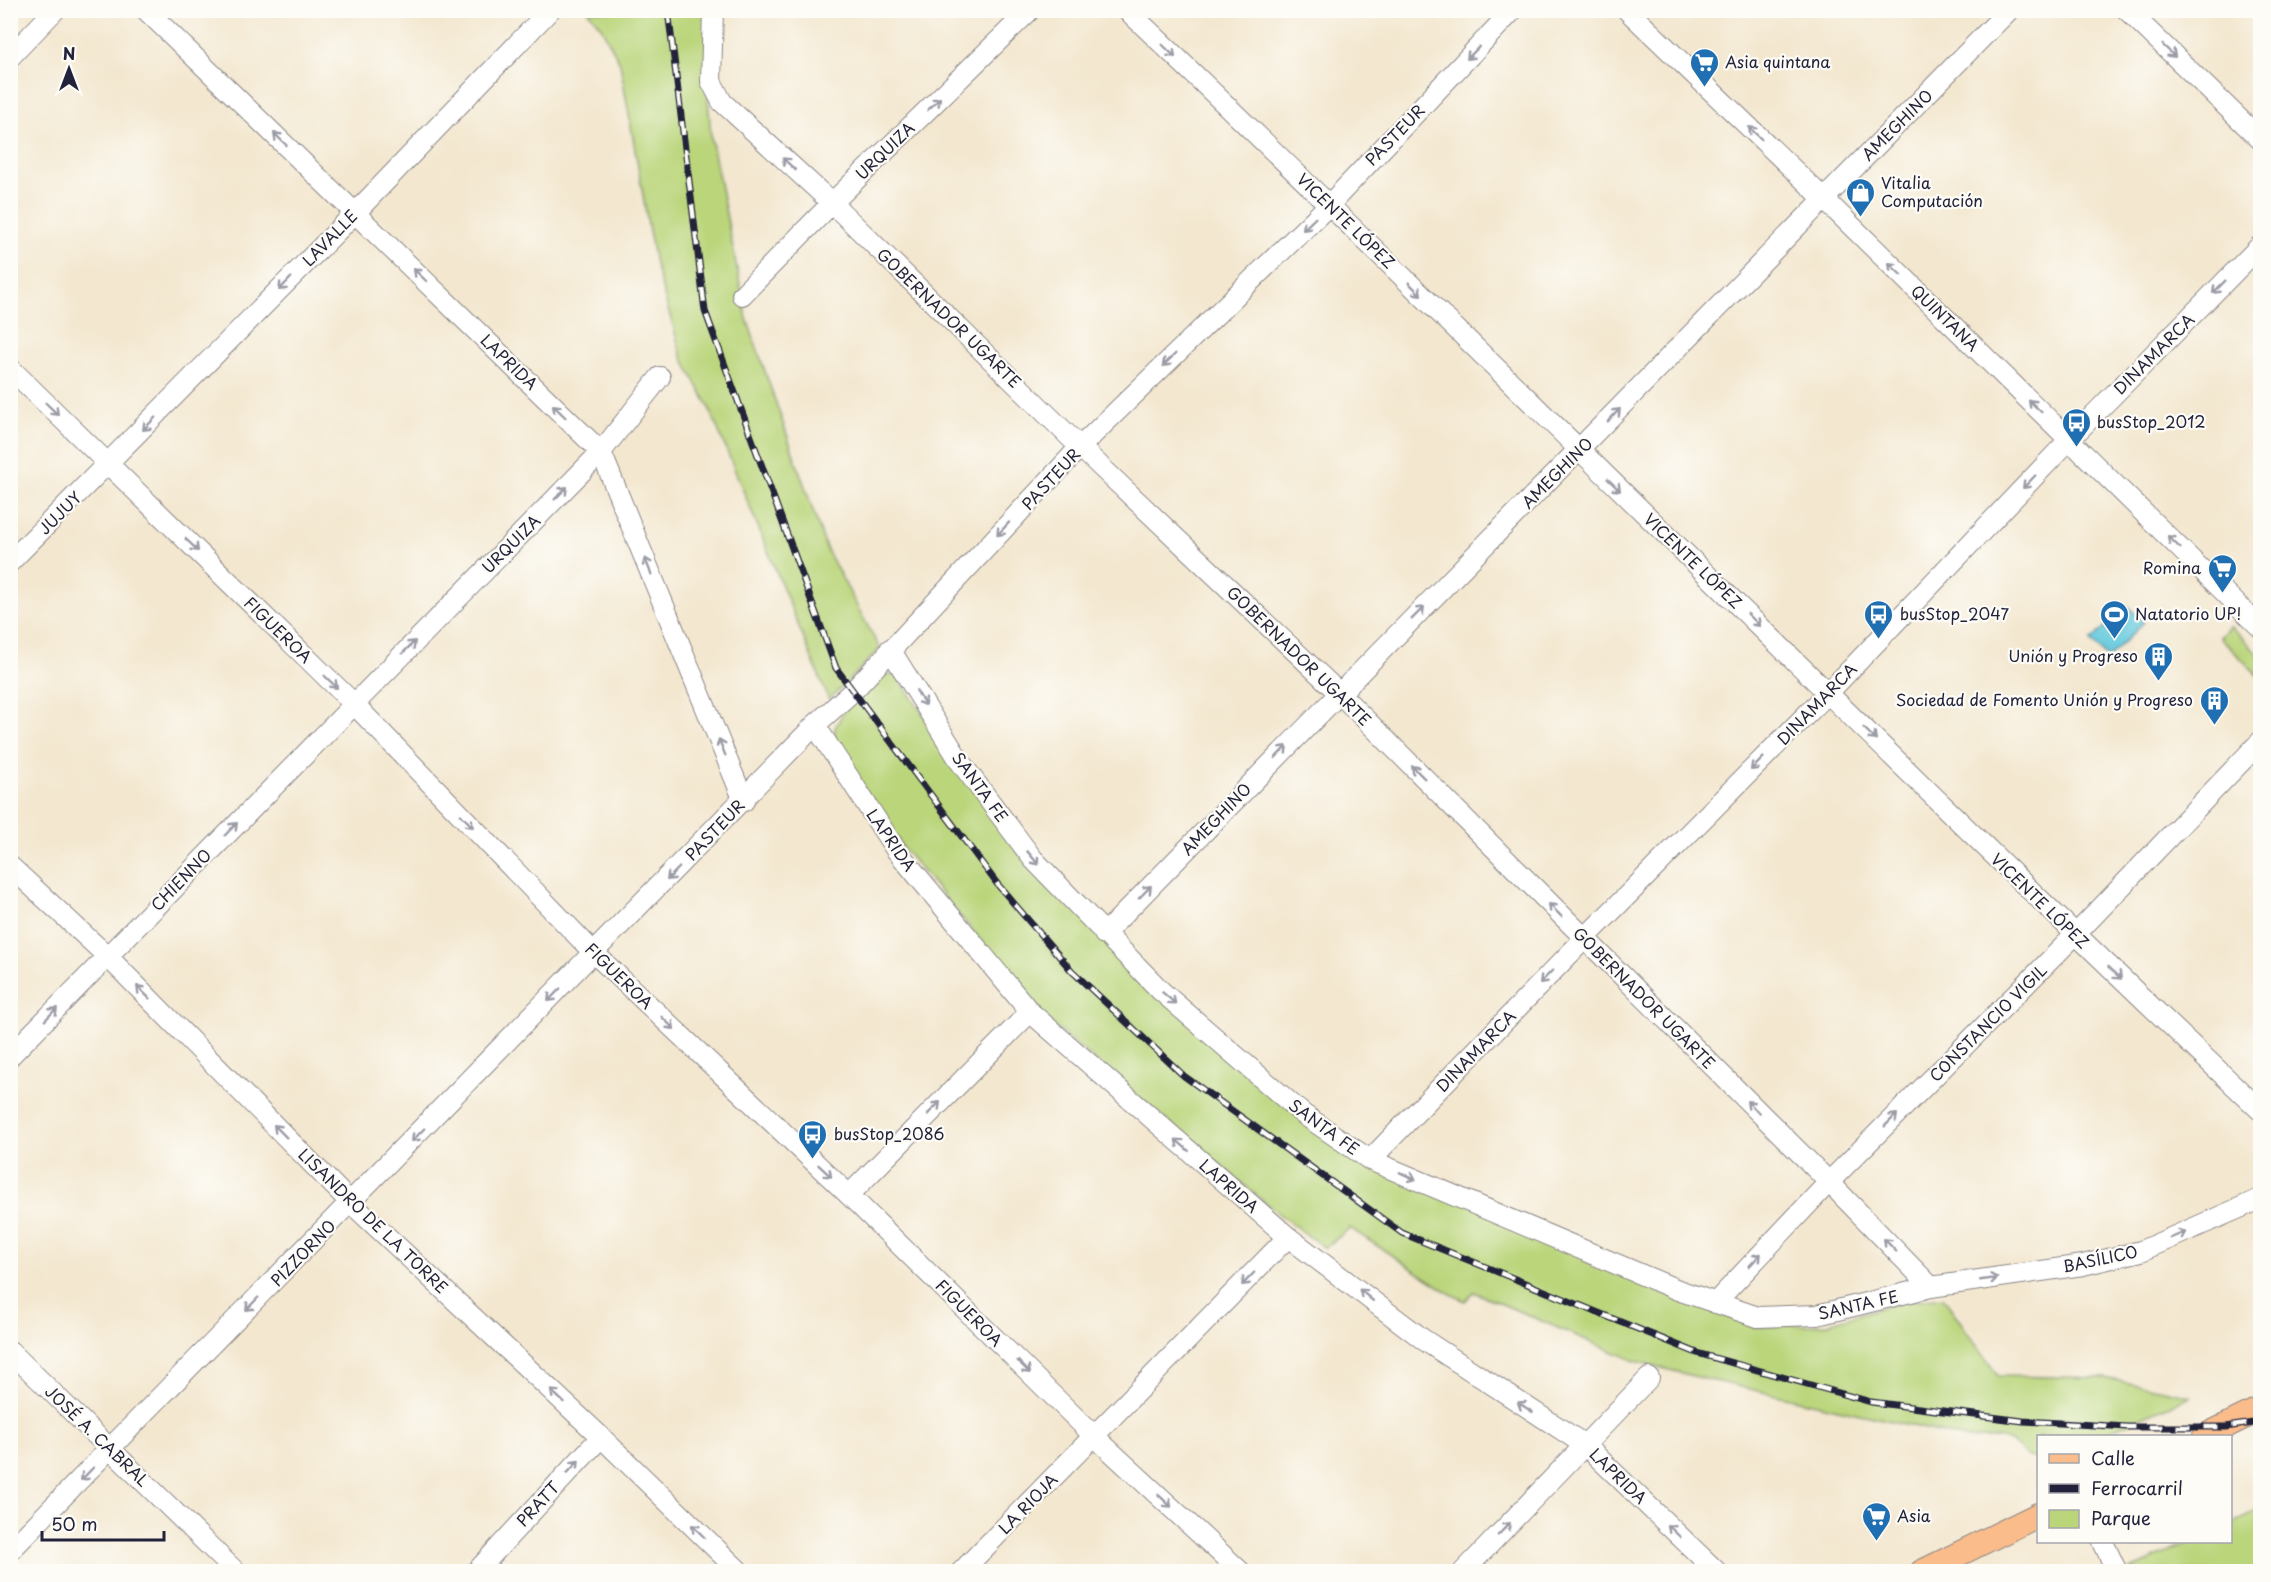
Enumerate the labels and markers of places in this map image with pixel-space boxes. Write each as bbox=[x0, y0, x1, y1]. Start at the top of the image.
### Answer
supermarket icon: Asia quintana bbox=[1688, 46, 1720, 88]
place label: Asia quintana bbox=[1725, 49, 1830, 73]
place label: Vitalia Computación bbox=[1881, 170, 1983, 212]
shop icon: Vitalia Computación bbox=[1844, 176, 1876, 218]
bus stop icon: busStop_2012 bbox=[2060, 406, 2092, 448]
place label: busStop_2012 bbox=[2097, 409, 2206, 433]
supermarket icon: Romina bbox=[2206, 552, 2238, 594]
place label: Romina bbox=[2143, 555, 2201, 579]
bus stop icon: busStop_2047 bbox=[1863, 598, 1895, 640]
sports icon: Natatorio UP! bbox=[2098, 598, 2130, 640]
place label: busStop_2047 bbox=[1900, 601, 2009, 625]
place label: Natatorio UP! bbox=[2135, 601, 2241, 625]
building icon: Unión y Progreso bbox=[2143, 640, 2175, 682]
place label: Unión y Progreso bbox=[2008, 643, 2138, 667]
building icon: Sociedad de Fomento Unión y Progreso bbox=[2198, 684, 2230, 726]
place label: Sociedad de Fomento Unión y Progreso bbox=[1896, 687, 2193, 711]
bus stop icon: busStop_2086 bbox=[797, 1118, 829, 1160]
place label: busStop_2086 bbox=[834, 1121, 945, 1145]
supermarket icon: Asia bbox=[1860, 1500, 1892, 1542]
place label: Asia bbox=[1897, 1503, 1931, 1527]

